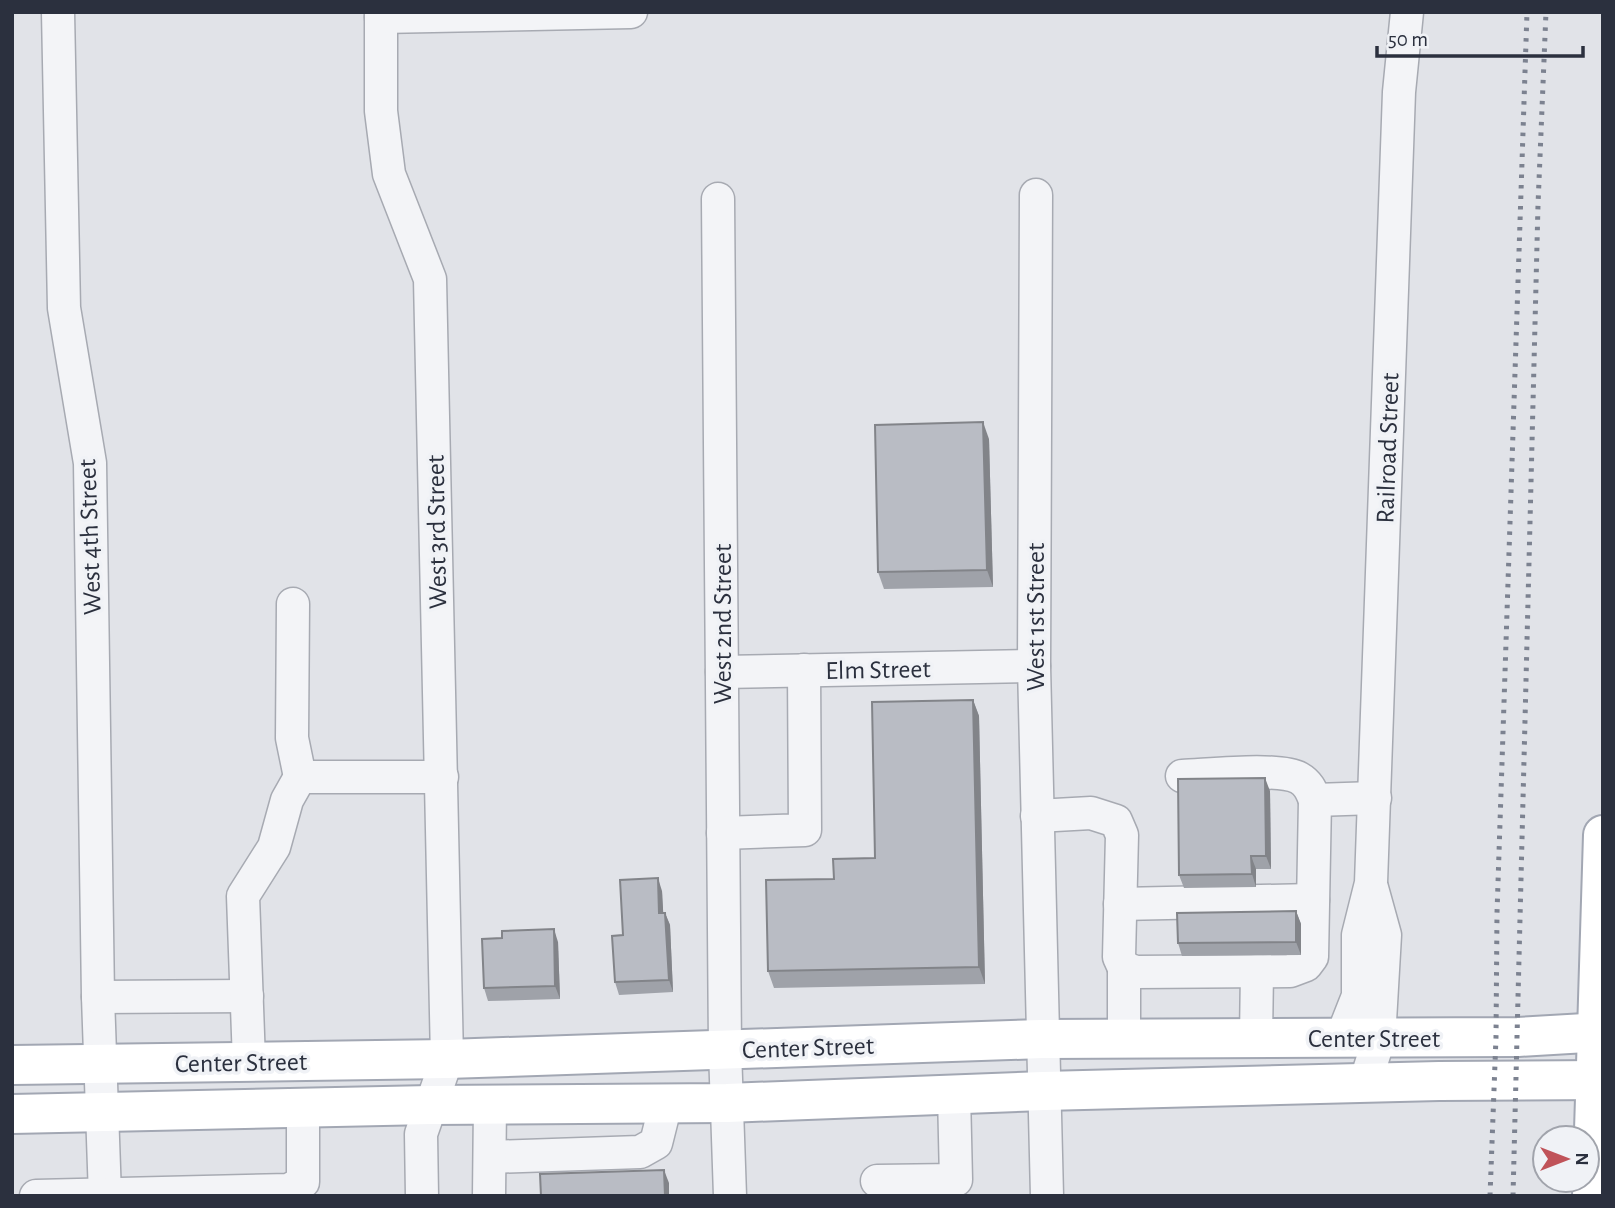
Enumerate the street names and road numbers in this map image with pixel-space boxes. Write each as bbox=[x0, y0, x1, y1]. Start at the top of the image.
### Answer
street label: Railroad Street bbox=[1372, 372, 1404, 524]
street label: West 3rd Street bbox=[423, 455, 451, 609]
street label: West 4th Street bbox=[74, 459, 106, 615]
street label: West 1st Street bbox=[1023, 543, 1049, 691]
street label: West 2nd Street bbox=[710, 544, 736, 704]
street label: Elm Street bbox=[825, 656, 931, 684]
street label: Center Street bbox=[1308, 1026, 1440, 1052]
street label: Center Street bbox=[742, 1033, 875, 1063]
street label: Center Street bbox=[175, 1049, 307, 1077]

